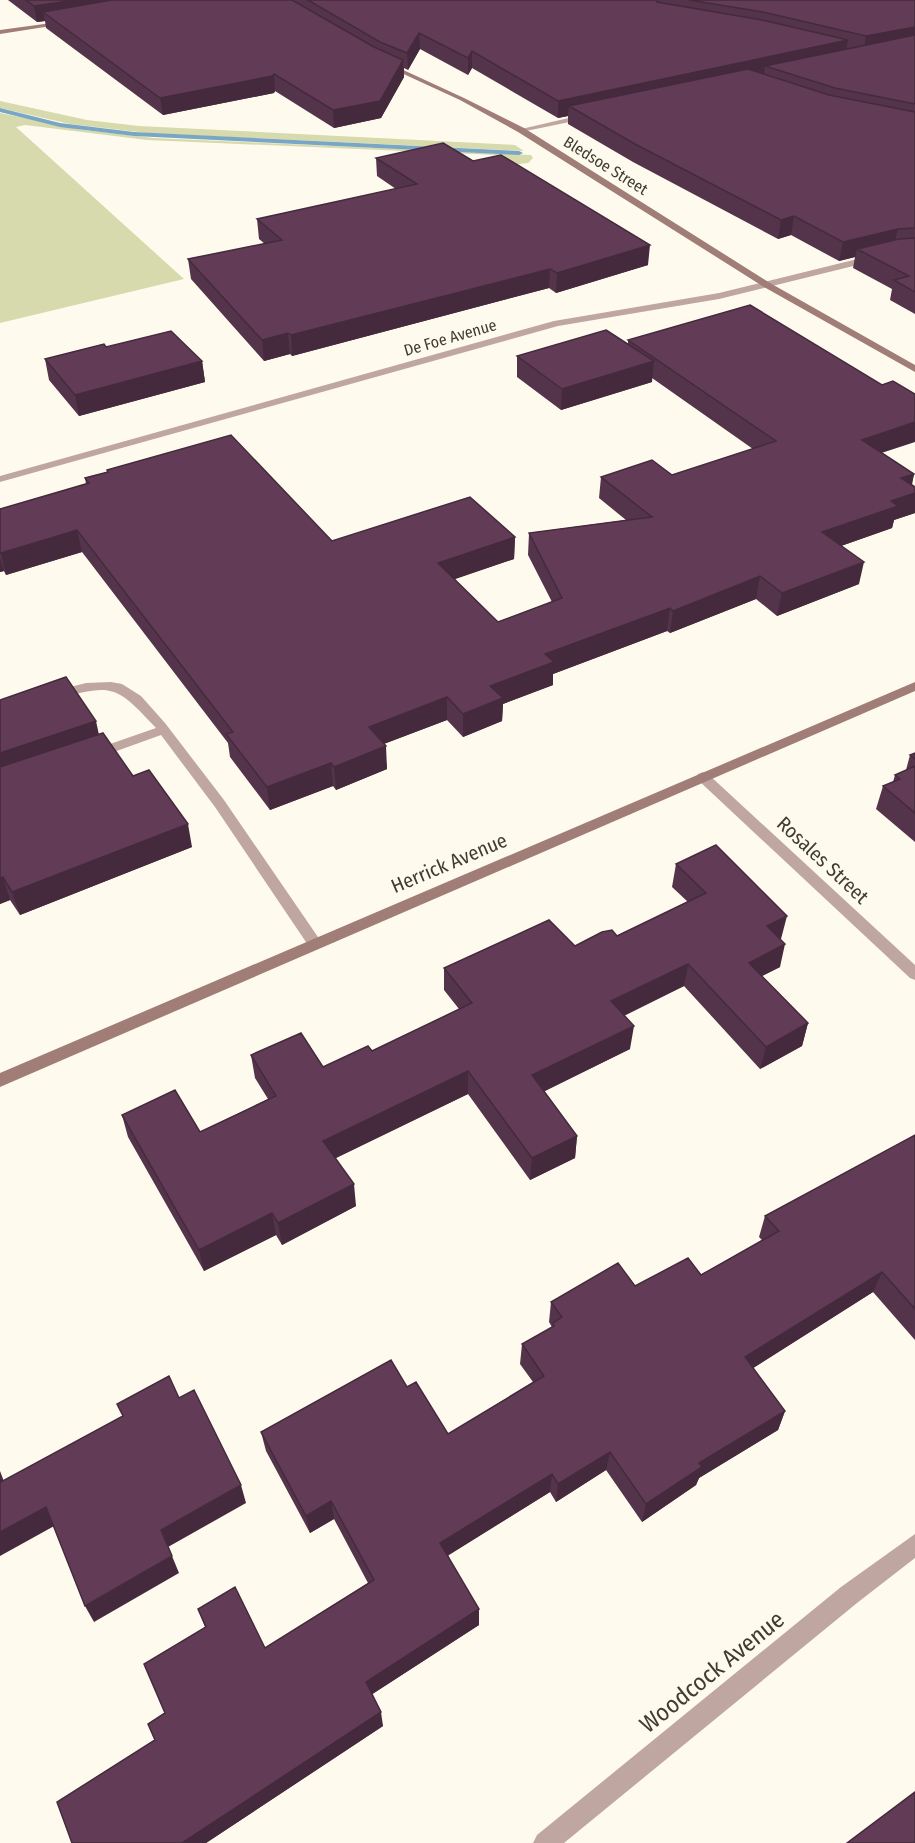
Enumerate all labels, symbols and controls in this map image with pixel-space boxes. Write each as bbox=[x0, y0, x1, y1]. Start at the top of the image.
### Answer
street label: Bledsoe Street bbox=[560, 132, 652, 199]
street label: De Foe Avenue bbox=[402, 315, 499, 360]
street label: Rosales Street bbox=[772, 811, 874, 909]
street label: Herrick Avenue bbox=[387, 828, 511, 898]
street label: Woodcock Avenue bbox=[634, 1605, 790, 1739]

